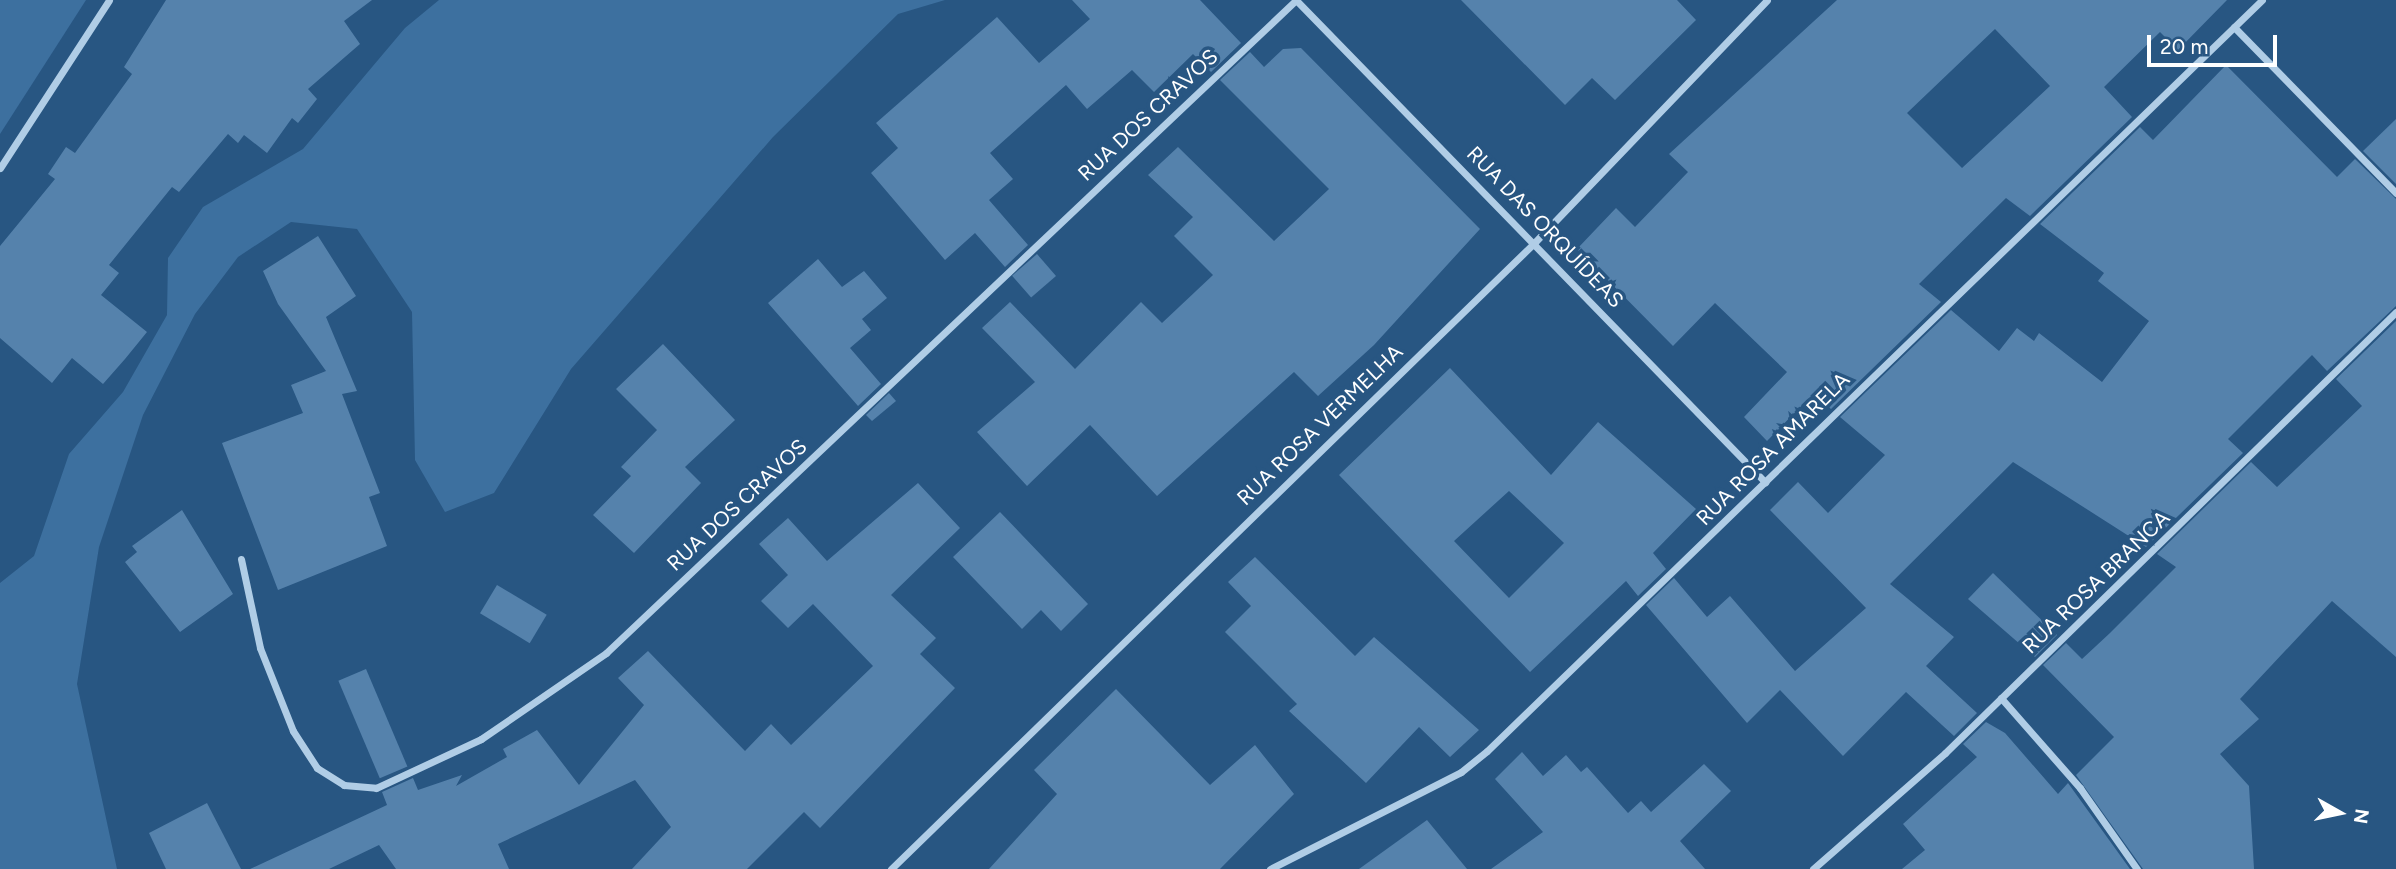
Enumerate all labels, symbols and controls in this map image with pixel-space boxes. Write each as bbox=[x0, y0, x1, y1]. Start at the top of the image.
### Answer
scale bar bbox=[2151, 21, 2280, 65]
text: 20 m bbox=[2160, 34, 2208, 59]
street label: RUA DOS CRAVOS bbox=[1073, 44, 1223, 186]
street label: RUA DAS ORQUÍDEAS bbox=[1461, 141, 1629, 313]
street label: RUA ROSA VERMELHA bbox=[1232, 339, 1408, 511]
street label: RUA ROSA AMARELA bbox=[1691, 367, 1855, 531]
street label: RUA DOS CRAVOS bbox=[662, 434, 812, 576]
street label: RUA ROSA BRANCA bbox=[2017, 505, 2175, 659]
north arrow bbox=[2305, 778, 2375, 848]
text: N bbox=[2349, 807, 2374, 825]

